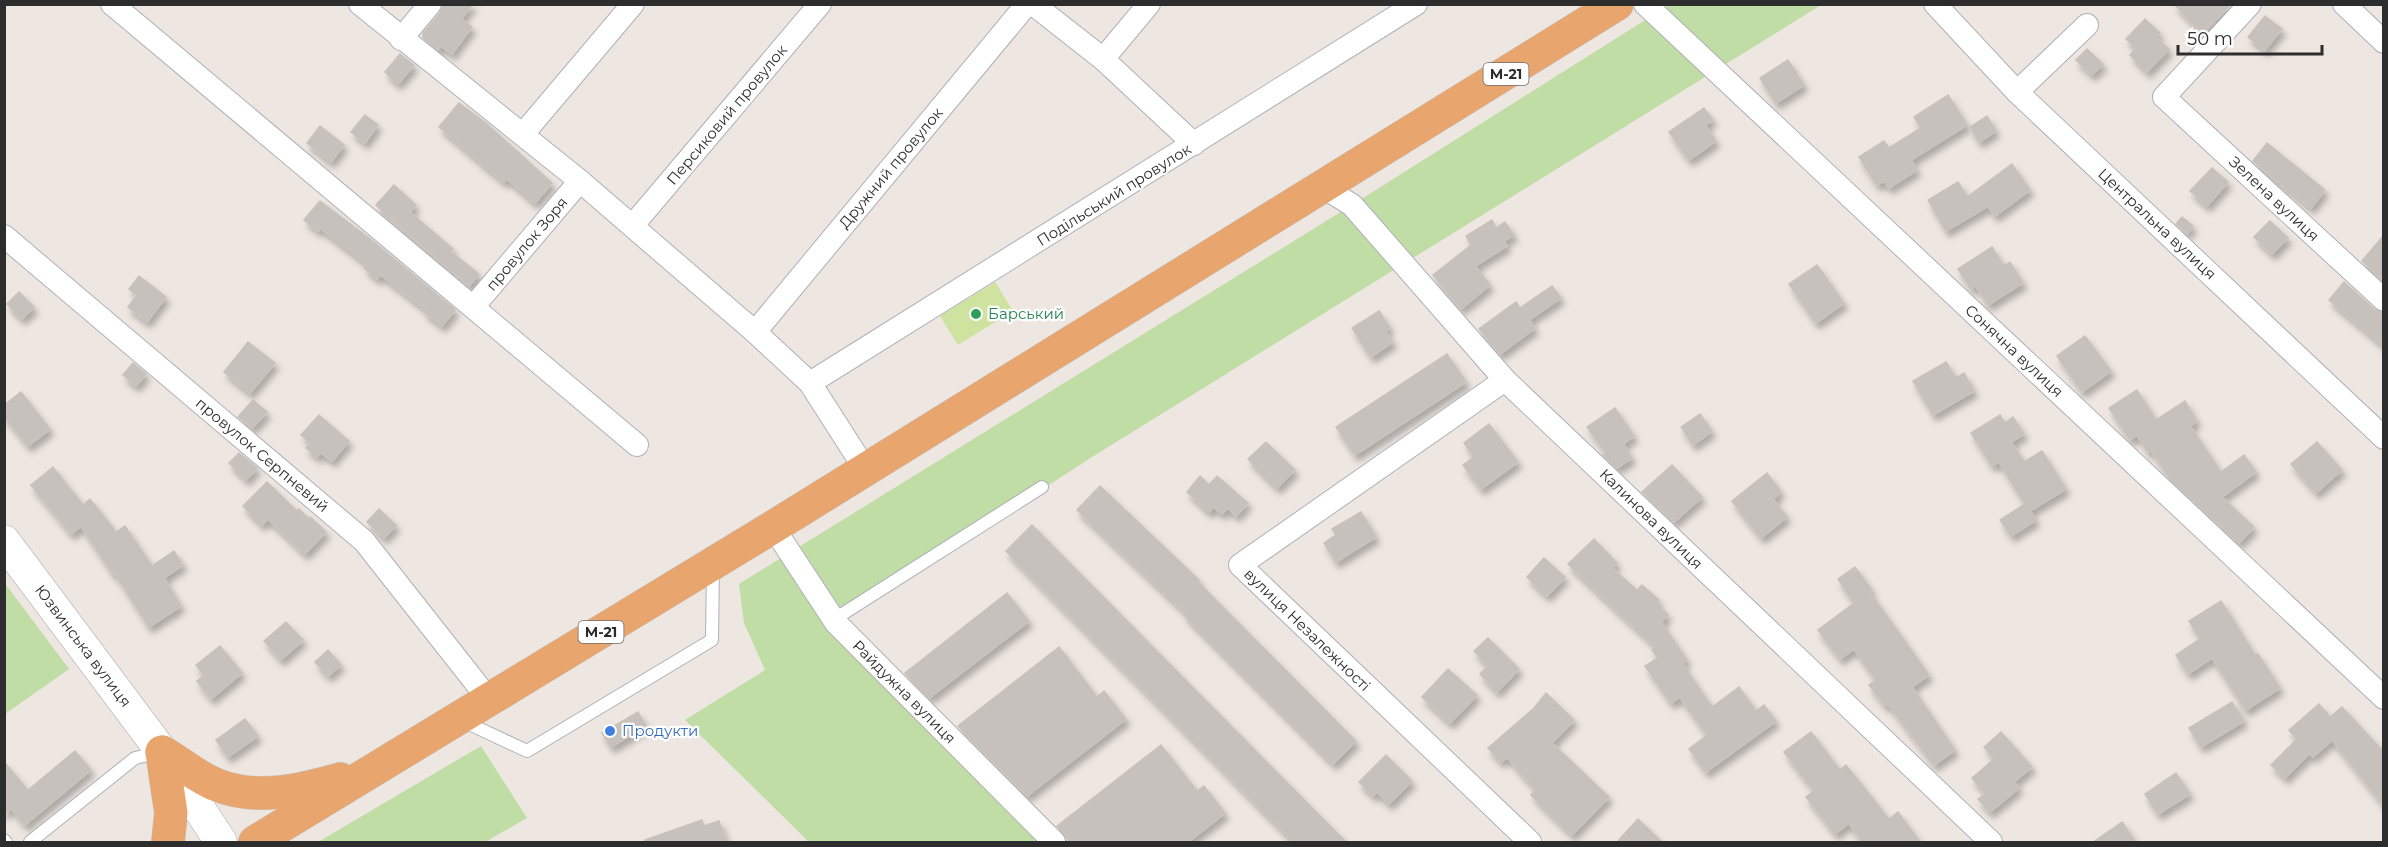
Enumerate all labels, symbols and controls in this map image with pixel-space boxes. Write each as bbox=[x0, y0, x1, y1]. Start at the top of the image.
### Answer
scale bar bbox=[2178, 18, 2322, 56]
text: 50 m bbox=[2187, 28, 2233, 50]
street label: Персиковий провулок bbox=[662, 40, 791, 189]
road number: М-21 bbox=[1484, 63, 1528, 85]
street label: Дружний провулок bbox=[835, 103, 947, 232]
street label: Подільський провулок bbox=[1033, 139, 1195, 250]
street label: Зелена вулиця bbox=[2225, 152, 2323, 245]
street label: Центральна вулиця bbox=[2094, 164, 2220, 283]
street label: провулок Зоря bbox=[482, 193, 571, 294]
street label: Сонячна вулиця bbox=[1961, 300, 2067, 401]
place label: Барський bbox=[988, 304, 1064, 323]
marker: Барський bbox=[969, 307, 983, 321]
street label: провулок Серпневий bbox=[192, 393, 333, 516]
street label: Калинова вулиця bbox=[1596, 464, 1707, 573]
street label: вулиця Незалежності bbox=[1240, 564, 1375, 695]
street label: Юзвинська вулиця bbox=[31, 581, 136, 711]
road number: М-21 bbox=[578, 621, 624, 643]
street label: Райдужна вулиця bbox=[849, 636, 960, 747]
place label: Продукти bbox=[622, 721, 698, 740]
marker: Продукти bbox=[603, 724, 617, 738]

